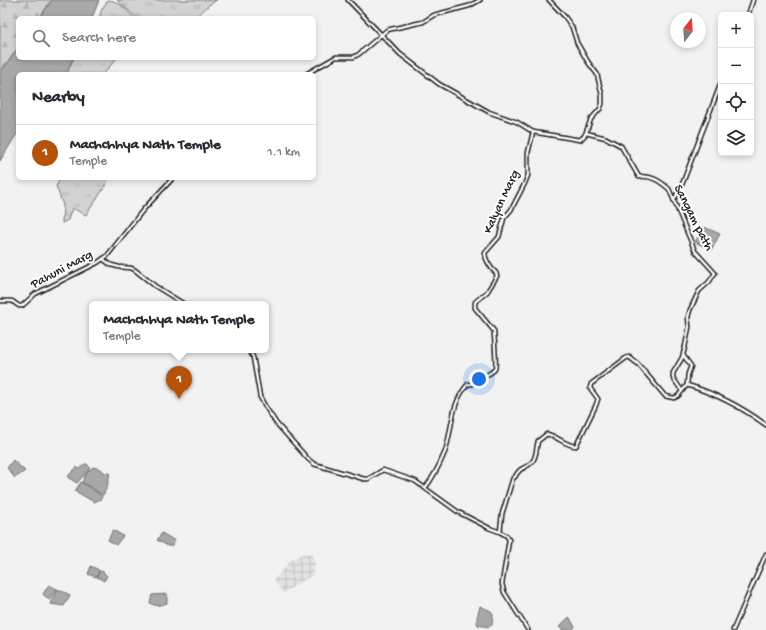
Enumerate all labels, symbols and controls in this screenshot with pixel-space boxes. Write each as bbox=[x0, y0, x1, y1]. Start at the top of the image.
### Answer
north arrow bbox=[670, 12, 706, 48]
map controls bbox=[718, 12, 754, 156]
button: + bbox=[718, 12, 754, 48]
search box bbox=[16, 16, 316, 60]
icon: search bbox=[30, 27, 52, 49]
text: Search here bbox=[62, 29, 136, 47]
button: − bbox=[718, 48, 754, 84]
button: locate bbox=[718, 84, 754, 120]
text: Nearby bbox=[32, 88, 85, 108]
button: layers bbox=[718, 120, 754, 156]
text: Machchhya Nath Temple bbox=[70, 136, 221, 154]
text: 1 bbox=[42, 145, 48, 160]
text: 1.1 km bbox=[267, 145, 300, 160]
text: Temple bbox=[70, 154, 107, 169]
street label: Kalyan Marg bbox=[481, 168, 523, 236]
street label: Sangam path bbox=[670, 182, 716, 254]
street label: Pahuni Marg bbox=[28, 247, 95, 293]
popup bbox=[89, 301, 269, 353]
text: Machchhya Nath Temple bbox=[104, 311, 254, 329]
text: Temple bbox=[104, 329, 141, 344]
pin: 1 bbox=[166, 366, 192, 399]
your location bbox=[469, 369, 489, 389]

